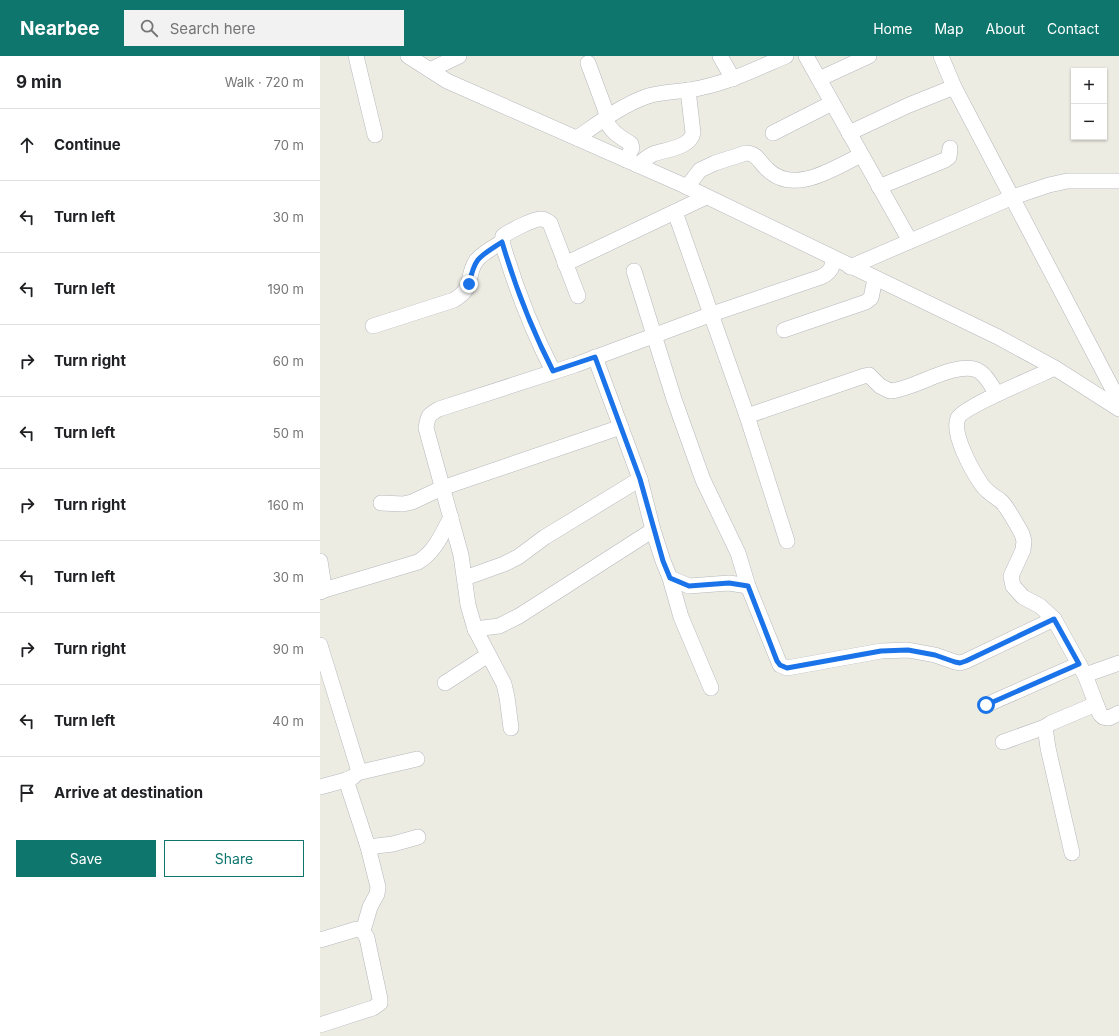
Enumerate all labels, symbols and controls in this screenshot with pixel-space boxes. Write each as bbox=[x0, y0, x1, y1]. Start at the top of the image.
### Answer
search box bbox=[124, 10, 404, 46]
text: Nearbee bbox=[20, 17, 100, 40]
icon: search bbox=[138, 17, 160, 39]
text: Search here bbox=[170, 19, 255, 38]
text: Home bbox=[873, 20, 912, 37]
text: Map bbox=[934, 20, 964, 37]
text: About bbox=[986, 20, 1025, 37]
text: Contact bbox=[1047, 20, 1099, 37]
map controls bbox=[1071, 68, 1107, 140]
button: + bbox=[1071, 68, 1107, 104]
text: 9 min bbox=[16, 72, 62, 92]
text: Walk · 720 m bbox=[225, 74, 304, 90]
button: − bbox=[1071, 104, 1107, 140]
icon: ahead bbox=[16, 134, 38, 156]
text: Continue bbox=[54, 135, 121, 154]
text: 70 m bbox=[274, 137, 304, 153]
icon: left bbox=[16, 206, 38, 228]
text: Turn left bbox=[54, 207, 115, 226]
text: 30 m bbox=[273, 209, 304, 225]
route end bbox=[460, 275, 478, 293]
icon: left bbox=[16, 278, 38, 300]
text: Turn left bbox=[54, 279, 115, 298]
text: 190 m bbox=[267, 281, 304, 297]
icon: right bbox=[16, 350, 38, 372]
text: Turn right bbox=[54, 351, 126, 370]
text: 60 m bbox=[273, 353, 304, 369]
icon: left bbox=[16, 422, 38, 444]
text: Turn left bbox=[54, 423, 115, 442]
text: 50 m bbox=[273, 425, 304, 441]
icon: right bbox=[16, 494, 38, 516]
text: Turn right bbox=[54, 495, 126, 514]
text: 160 m bbox=[267, 497, 304, 513]
icon: left bbox=[16, 566, 38, 588]
text: Turn left bbox=[54, 567, 115, 586]
text: 30 m bbox=[273, 569, 304, 585]
icon: right bbox=[16, 638, 38, 660]
text: Turn right bbox=[54, 639, 126, 658]
text: 90 m bbox=[273, 641, 304, 657]
route start bbox=[977, 696, 995, 714]
icon: left bbox=[16, 710, 38, 732]
text: Turn left bbox=[54, 711, 115, 730]
text: 40 m bbox=[272, 713, 304, 729]
icon: arrive bbox=[16, 782, 38, 804]
text: Arrive at destination bbox=[54, 783, 203, 802]
button: Save bbox=[16, 840, 156, 877]
button: Share bbox=[164, 840, 304, 877]

